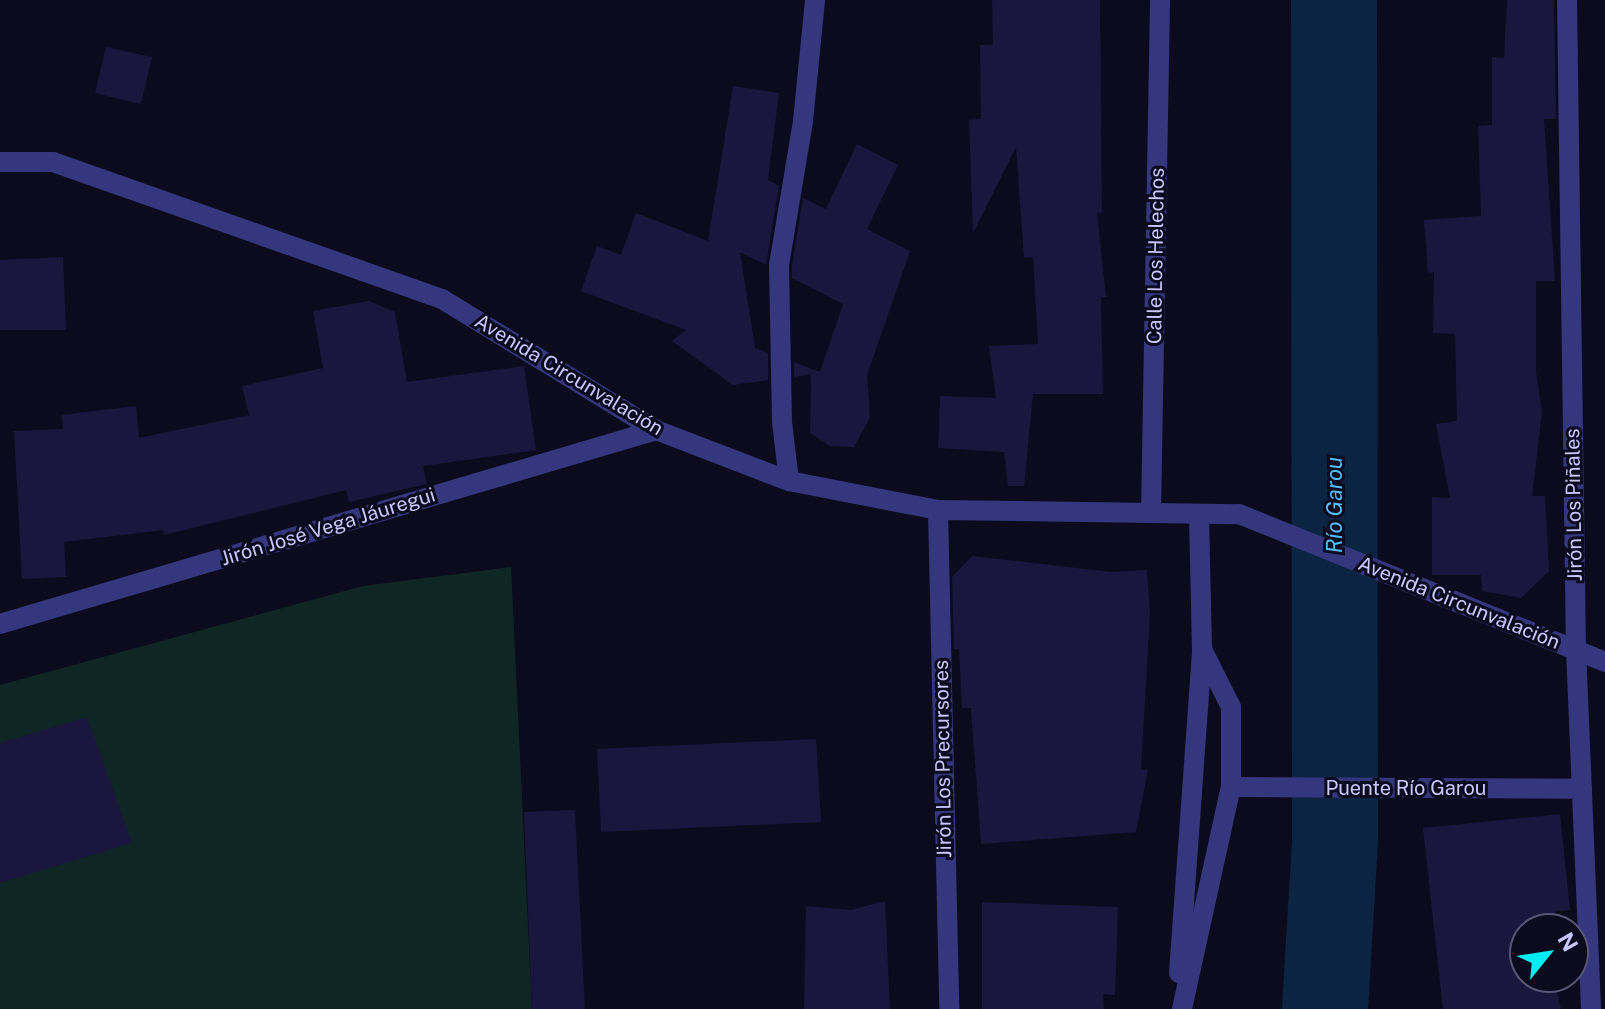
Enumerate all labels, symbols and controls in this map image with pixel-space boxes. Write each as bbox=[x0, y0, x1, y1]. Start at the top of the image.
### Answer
street label: Calle Los Helechos bbox=[1142, 167, 1170, 345]
street label: Avenida Circunvalación bbox=[471, 309, 667, 441]
street label: Jirón Los Piñales bbox=[1561, 428, 1587, 582]
water label: Río Garou bbox=[1322, 457, 1348, 553]
street label: Jirón José Vega Jáuregui bbox=[218, 483, 438, 571]
street label: Avenida Circunvalación bbox=[1355, 552, 1563, 654]
street label: Jirón Los Precursores bbox=[929, 660, 957, 858]
street label: Puente Río Garou bbox=[1325, 776, 1487, 800]
north arrow bbox=[1509, 913, 1589, 993]
text: N bbox=[1552, 928, 1584, 956]

